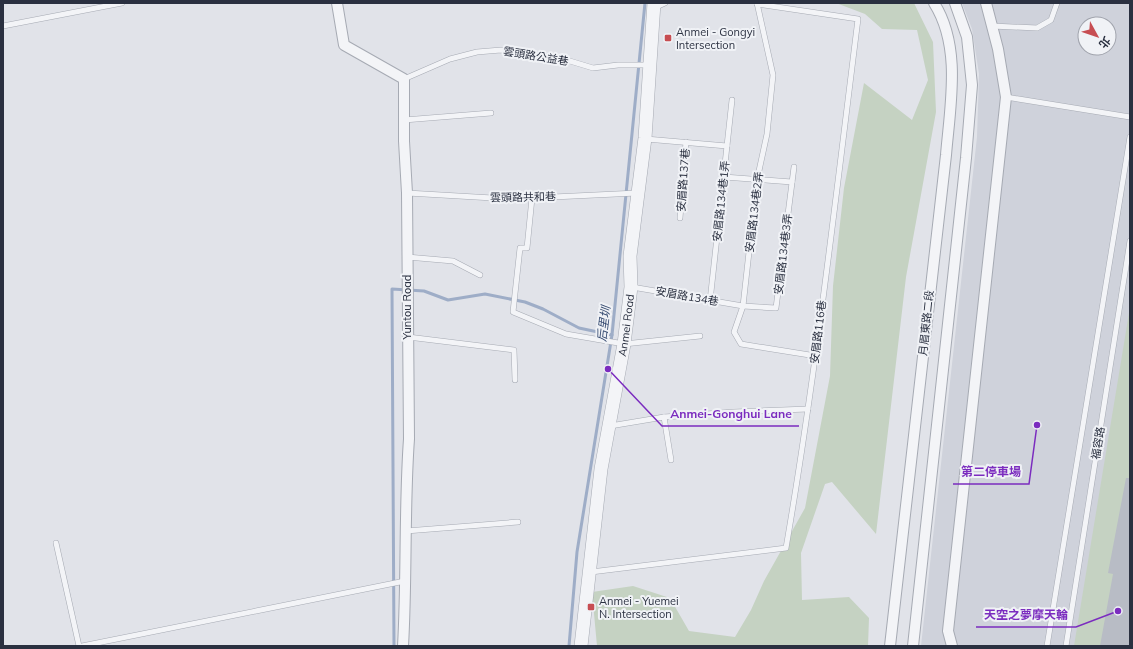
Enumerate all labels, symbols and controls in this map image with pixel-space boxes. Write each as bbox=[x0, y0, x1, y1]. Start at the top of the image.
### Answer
north arrow bbox=[1077, 16, 1117, 56]
place label: Anmei - Gongyi Intersection bbox=[676, 25, 755, 52]
marker: Anmei - Gongyi Intersection bbox=[663, 33, 673, 43]
text: 北 bbox=[1096, 34, 1114, 51]
street label: 雲頭路公益巷 bbox=[502, 44, 570, 68]
street label: 安眉路137巷 bbox=[674, 148, 692, 212]
street label: 安眉路134巷1弄 bbox=[710, 160, 732, 242]
street label: 安眉路134巷2弄 bbox=[742, 171, 766, 253]
street label: 雲頭路共和巷 bbox=[490, 189, 556, 205]
street label: 安眉路134巷3弄 bbox=[771, 213, 795, 295]
street label: Yuntou Road bbox=[400, 275, 414, 340]
street label: 安眉路134巷 bbox=[654, 284, 720, 308]
street label: 月眉東路二段 bbox=[916, 289, 936, 357]
street label: Anmei Road bbox=[615, 293, 637, 358]
street label: 安眉路116巷 bbox=[807, 299, 829, 365]
water label: 后里圳 bbox=[594, 303, 613, 343]
callout: Anmei-Gonghui Lane bbox=[662, 402, 799, 426]
text: Anmei-Gonghui Lane bbox=[670, 406, 792, 421]
street label: 福容路 bbox=[1089, 426, 1107, 460]
callout: 第二停車場 bbox=[953, 460, 1029, 484]
text: 第二停車場 bbox=[961, 464, 1021, 479]
place label: Anmei - Yuemei N. Intersection bbox=[599, 594, 679, 621]
marker: Anmei - Yuemei N. Intersection bbox=[586, 602, 596, 612]
callout: 天空之夢摩天輪 bbox=[976, 603, 1076, 627]
text: 天空之夢摩天輪 bbox=[984, 607, 1068, 622]

